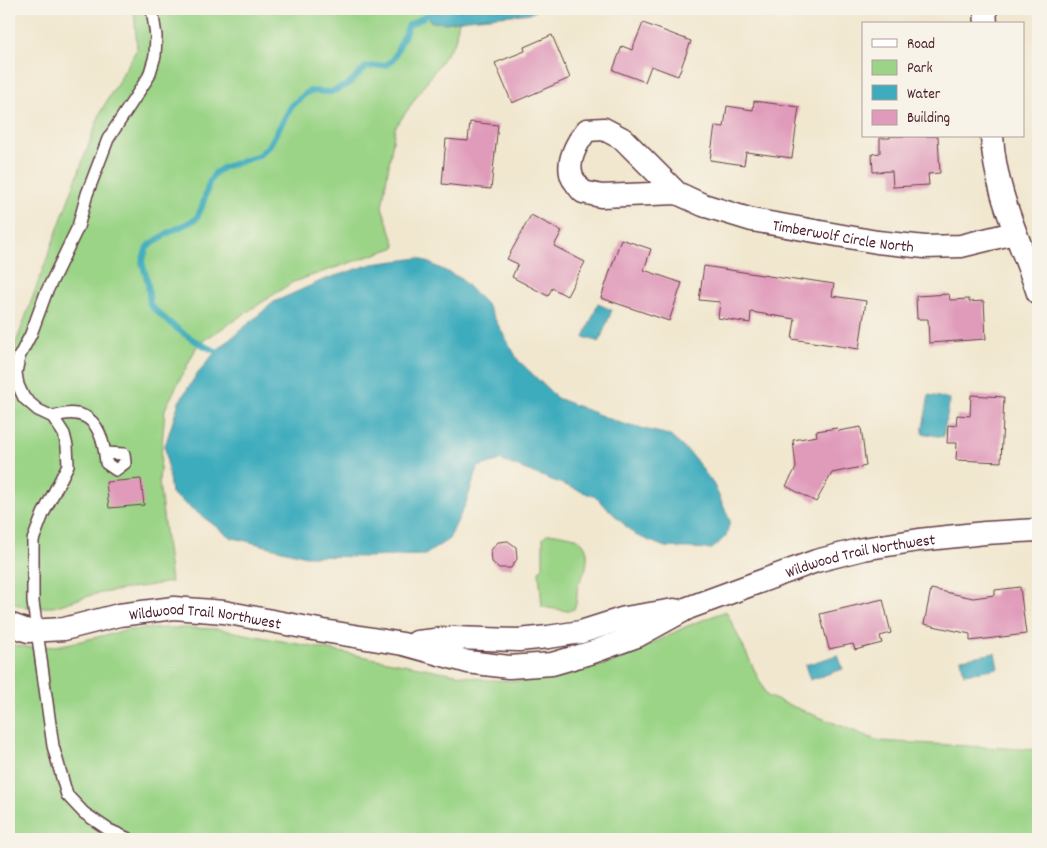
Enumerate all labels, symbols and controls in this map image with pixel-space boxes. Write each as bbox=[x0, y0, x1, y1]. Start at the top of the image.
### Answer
legend bbox=[862, 22, 1024, 138]
text: Road bbox=[907, 34, 935, 56]
text: Park bbox=[907, 58, 933, 80]
text: Water bbox=[907, 84, 941, 106]
text: Building bbox=[907, 108, 950, 130]
street label: Timberwolf Circle North bbox=[771, 215, 915, 260]
street label: Wildwood Trail Northwest bbox=[783, 529, 937, 585]
street label: Wildwood Trail Northwest bbox=[128, 599, 283, 637]

